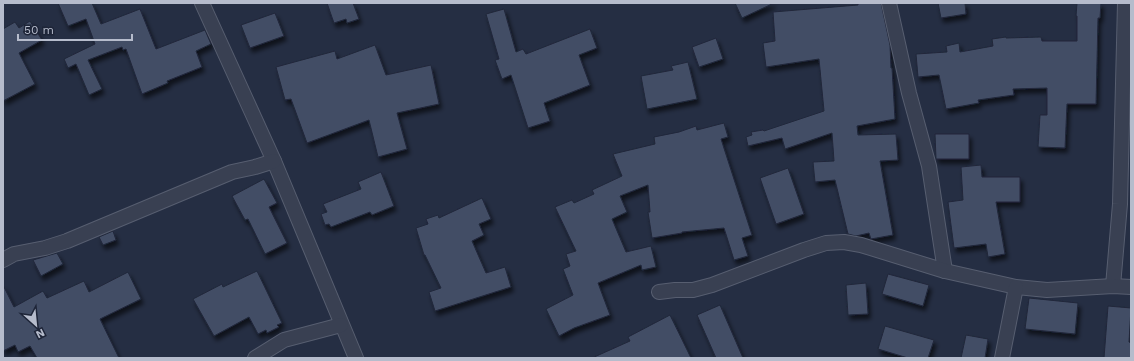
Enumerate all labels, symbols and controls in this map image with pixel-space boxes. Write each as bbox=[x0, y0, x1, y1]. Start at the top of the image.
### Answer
scale bar bbox=[18, 16, 132, 42]
text: 50 m bbox=[24, 23, 54, 37]
north arrow bbox=[16, 305, 56, 345]
text: N bbox=[34, 326, 47, 341]

